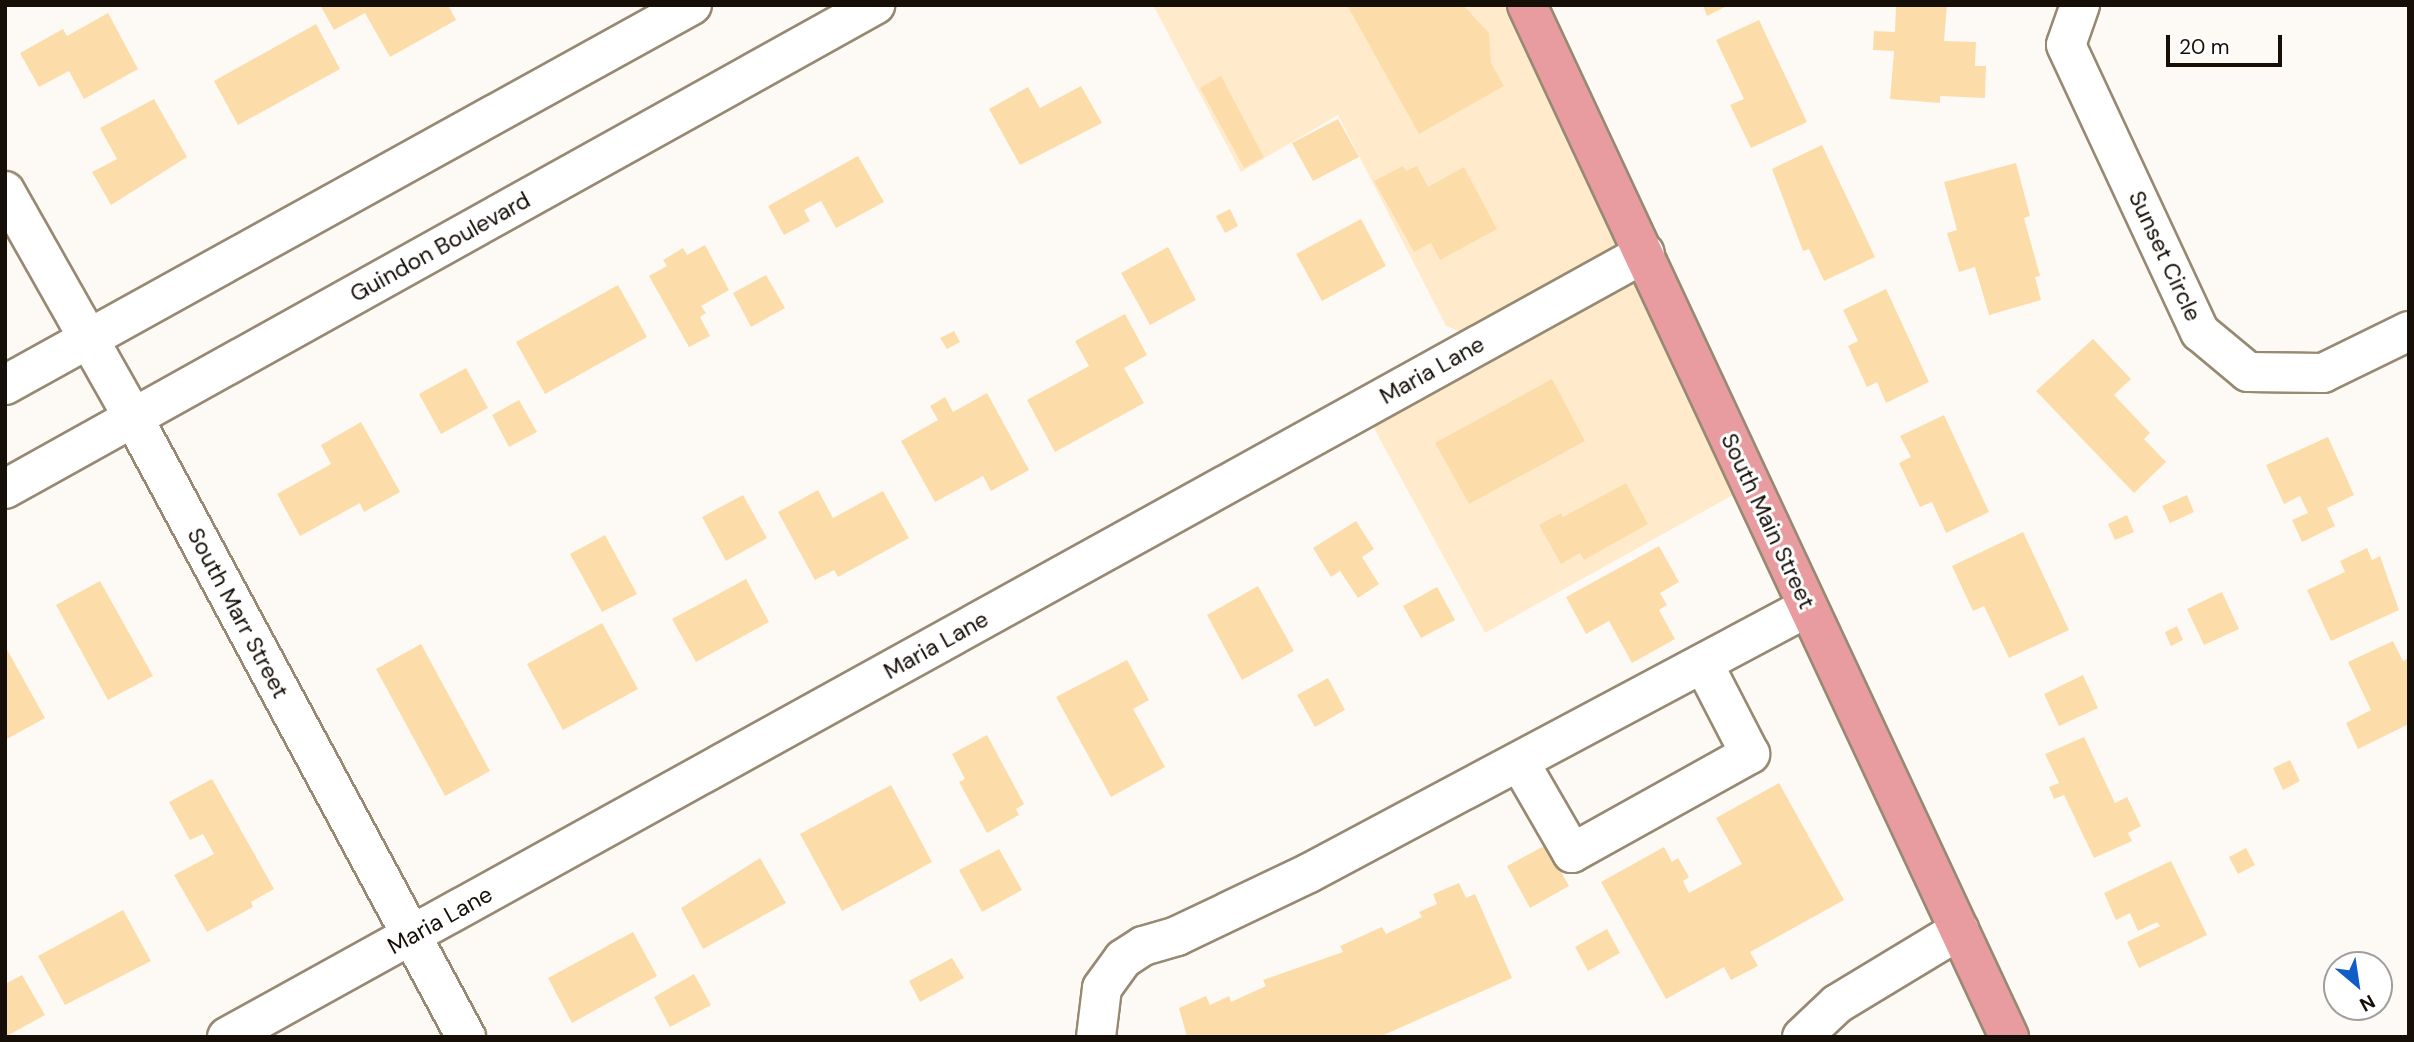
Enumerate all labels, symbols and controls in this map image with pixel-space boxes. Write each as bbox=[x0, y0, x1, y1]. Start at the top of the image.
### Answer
scale bar bbox=[2169, 21, 2284, 65]
text: 20 m bbox=[2179, 33, 2230, 61]
street label: Guindon Boulevard bbox=[345, 186, 535, 308]
street label: Sunset Circle bbox=[2123, 186, 2207, 326]
street label: Maria Lane bbox=[1375, 330, 1489, 410]
street label: South Main Street bbox=[1715, 429, 1821, 613]
street label: South Marr Street bbox=[182, 523, 294, 703]
street label: Maria Lane bbox=[879, 605, 993, 685]
street label: Maria Lane bbox=[383, 880, 497, 960]
north arrow bbox=[2323, 951, 2393, 1021]
text: N bbox=[2355, 989, 2380, 1017]

